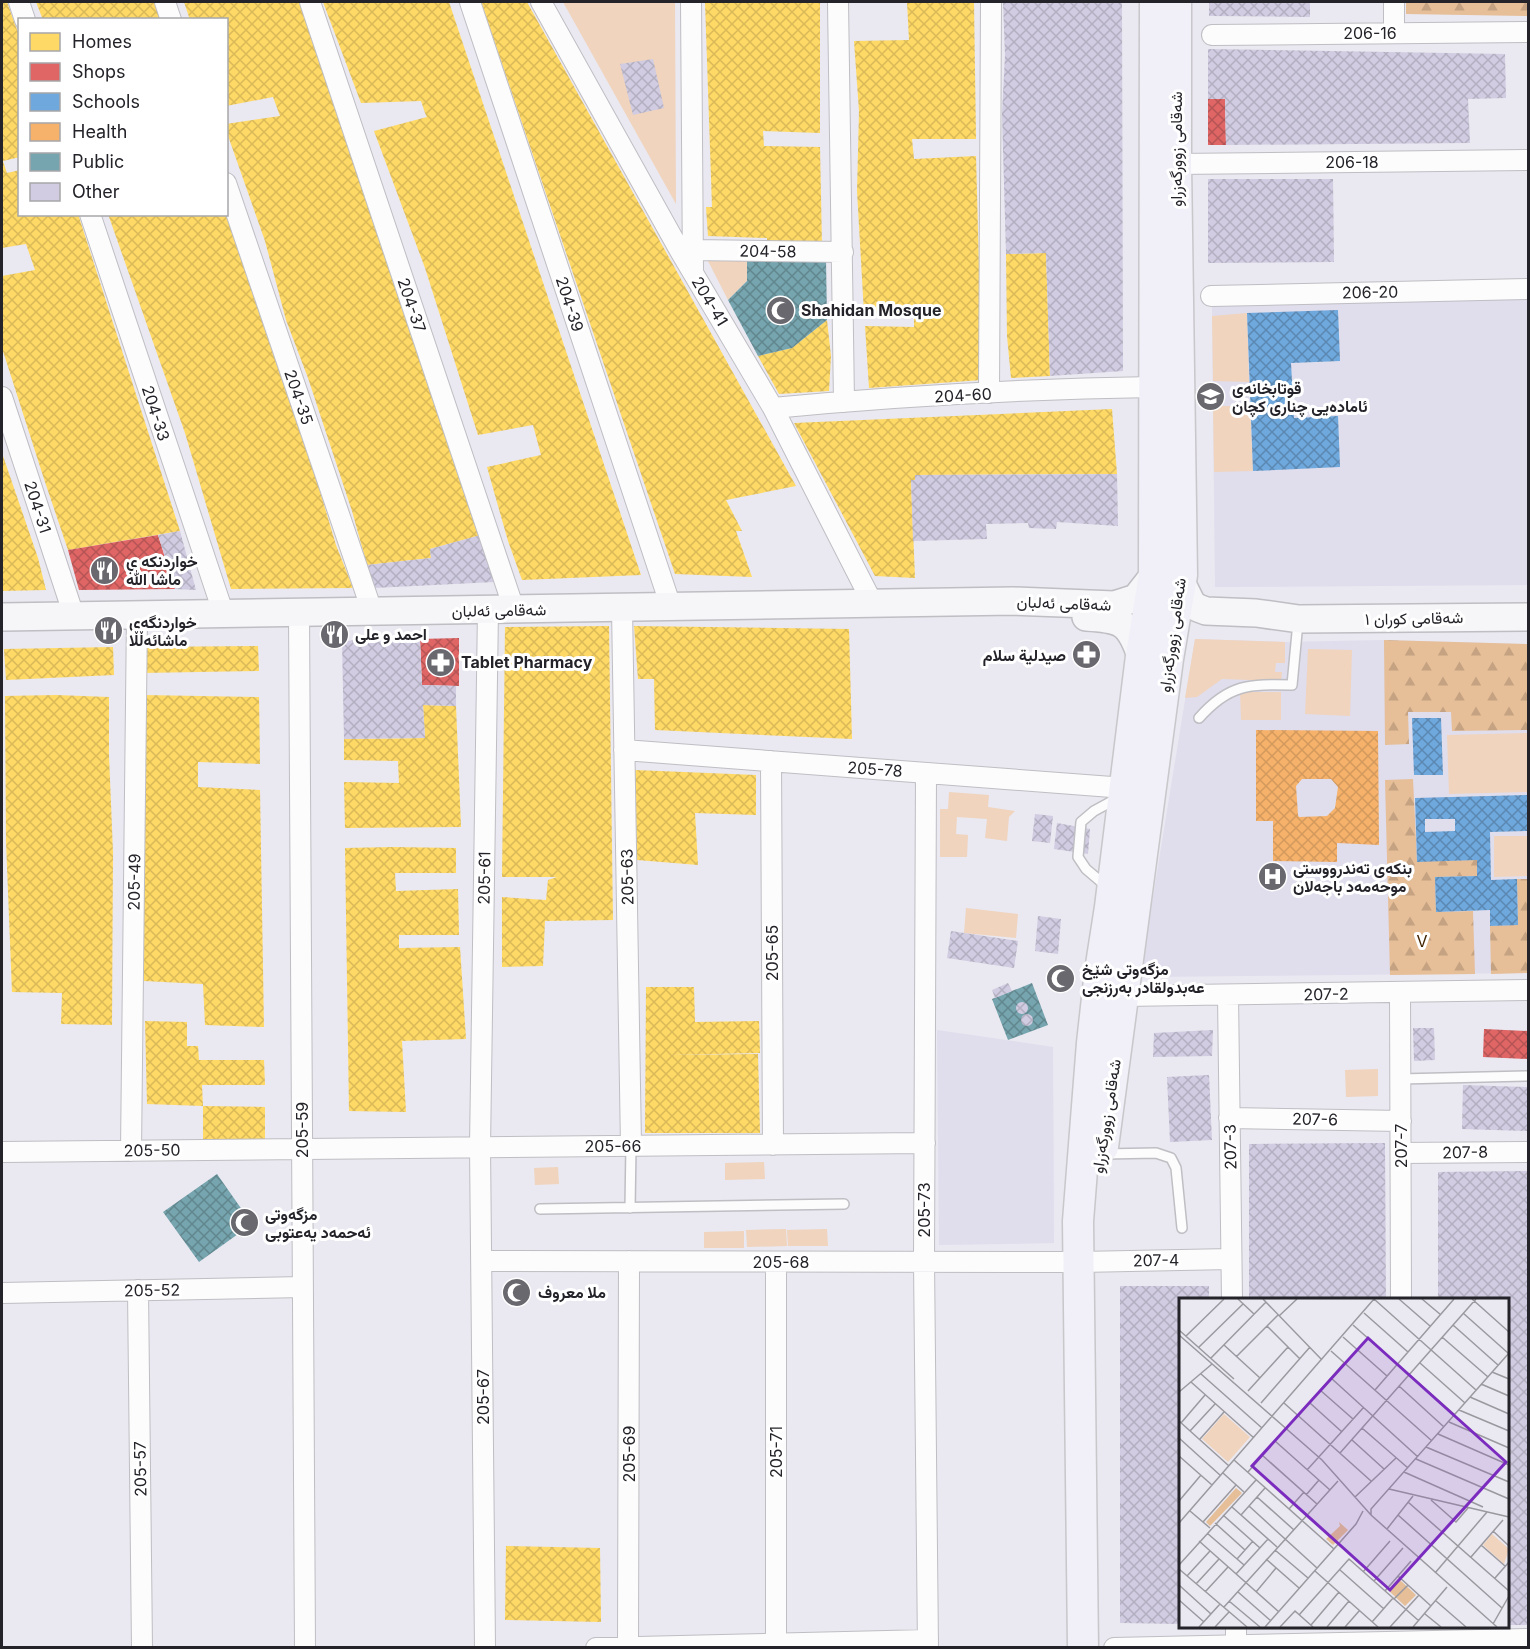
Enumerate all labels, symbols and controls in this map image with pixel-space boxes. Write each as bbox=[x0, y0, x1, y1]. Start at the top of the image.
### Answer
legend bbox=[18, 18, 228, 216]
street label: 206-16 bbox=[1343, 23, 1397, 43]
text: Homes bbox=[72, 31, 132, 52]
text: Shops bbox=[72, 61, 126, 82]
text: Schools bbox=[72, 91, 140, 112]
street label: شەقامی زوورگەزراو bbox=[1166, 91, 1187, 207]
text: Health bbox=[72, 121, 127, 142]
text: Public bbox=[72, 151, 124, 172]
street label: 206-18 bbox=[1325, 152, 1379, 172]
text: Other bbox=[72, 181, 120, 202]
street label: 204-58 bbox=[739, 241, 797, 261]
street label: 204-41 bbox=[688, 273, 732, 329]
street label: 204-39 bbox=[552, 274, 588, 334]
street label: 204-37 bbox=[393, 275, 431, 335]
street label: 206-20 bbox=[1342, 282, 1398, 302]
mosque icon: Shahidan Mosque bbox=[764, 294, 796, 326]
place label: Shahidan Mosque bbox=[801, 300, 941, 320]
street label: 204-35 bbox=[280, 367, 318, 427]
place label: قوتابخانەی ئامادەیی چناری کچان bbox=[1232, 378, 1367, 418]
school or university icon: قوتابخانەی ئامادەیی چناری کچان bbox=[1195, 381, 1227, 413]
street label: 204-33 bbox=[138, 383, 174, 443]
street label: 204-60 bbox=[934, 384, 992, 406]
street label: 204-31 bbox=[20, 478, 56, 536]
place label: خواردنكه ي ماشا الله bbox=[126, 551, 198, 589]
restaurant icon: خواردنكه ي ماشا الله bbox=[89, 554, 121, 586]
street label: شەقامی زوورگەزراو bbox=[1154, 576, 1191, 694]
street label: شەقامی ئەلبان bbox=[1016, 591, 1112, 616]
street label: شەقامی ئەلبان bbox=[452, 599, 546, 622]
street label: شەقامی کوران ١ bbox=[1365, 607, 1463, 630]
place label: خواردنگەی ماشائەڵڵا bbox=[129, 612, 197, 650]
restaurant icon: خواردنگەی ماشائەڵڵا bbox=[92, 615, 124, 647]
restaurant icon: احمد و علی bbox=[318, 618, 350, 650]
place label: احمد و علی bbox=[355, 624, 427, 645]
pharmacy icon: صیدلیة سلام bbox=[1071, 639, 1103, 671]
place label: صیدلیة سلام bbox=[983, 645, 1066, 666]
pharmacy icon: Tablet Pharmacy bbox=[424, 646, 456, 678]
place label: Tablet Pharmacy bbox=[461, 652, 593, 672]
street label: 205-78 bbox=[847, 757, 903, 781]
street label: 205-63 bbox=[617, 848, 637, 906]
street label: 205-61 bbox=[474, 851, 494, 905]
street label: 205-49 bbox=[124, 853, 144, 911]
place label: بنکەی تەندرووستی موحەمەد باجەلان bbox=[1293, 858, 1412, 897]
hospital icon: بنکەی تەندرووستی موحەمەد باجەلان bbox=[1256, 861, 1288, 893]
street label: 205-65 bbox=[762, 925, 782, 981]
park label: V bbox=[1416, 931, 1428, 951]
place label: مزگەوتی شێخ عەبدولقادر بەرزنجی bbox=[1082, 959, 1205, 998]
mosque icon: مزگەوتی شێخ عەبدولقادر بەرزنجی bbox=[1045, 962, 1077, 994]
street label: 207-2 bbox=[1303, 984, 1349, 1004]
street label: شەقامی زوورگەزراو bbox=[1087, 1057, 1126, 1175]
street label: 205-59 bbox=[292, 1102, 312, 1158]
street label: 207-6 bbox=[1292, 1109, 1338, 1129]
street label: 207-3 bbox=[1220, 1124, 1240, 1170]
street label: 207-7 bbox=[1391, 1124, 1411, 1168]
street label: 205-66 bbox=[585, 1136, 641, 1156]
street label: 205-50 bbox=[123, 1140, 181, 1160]
street label: 207-8 bbox=[1442, 1142, 1488, 1162]
street label: 205-73 bbox=[914, 1182, 934, 1238]
place label: مزگەوتی ئەحمەد یەعتوبی bbox=[265, 1204, 371, 1243]
mosque icon: مزگەوتی ئەحمەد یەعتوبی bbox=[228, 1207, 260, 1239]
street label: 207-4 bbox=[1133, 1250, 1179, 1270]
street label: 205-68 bbox=[753, 1252, 809, 1272]
mosque icon: ملا معروف bbox=[501, 1276, 533, 1308]
street label: 205-52 bbox=[124, 1280, 180, 1300]
place label: ملا معروف bbox=[538, 1282, 606, 1303]
inset map bbox=[1179, 1298, 1509, 1628]
street label: 205-67 bbox=[473, 1369, 493, 1425]
street label: 205-69 bbox=[619, 1426, 639, 1482]
street label: 205-71 bbox=[766, 1426, 786, 1478]
street label: 205-57 bbox=[130, 1441, 150, 1497]

